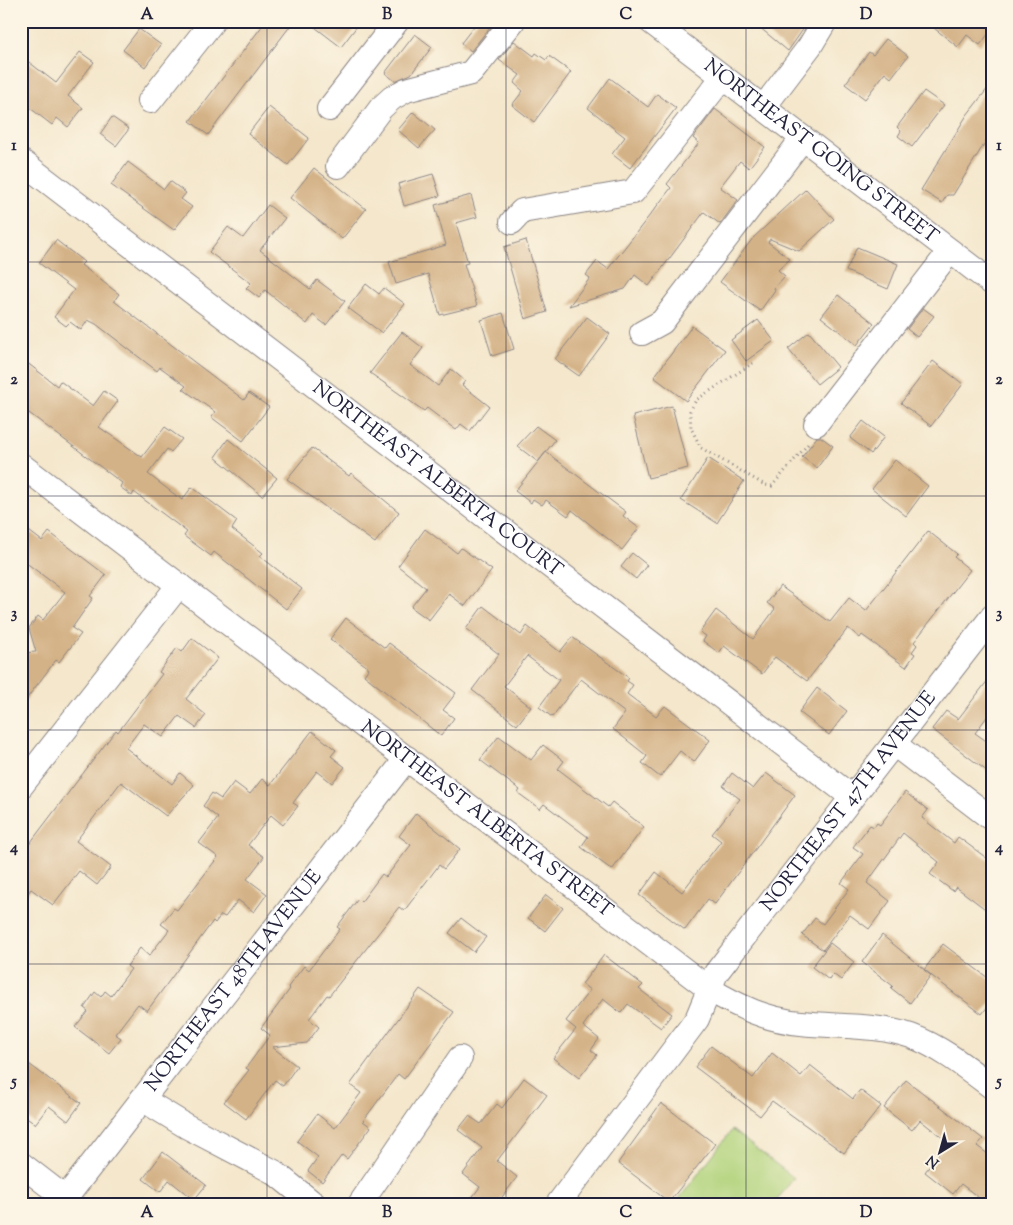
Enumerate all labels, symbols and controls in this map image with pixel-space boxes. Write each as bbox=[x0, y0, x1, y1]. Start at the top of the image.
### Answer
text: A bbox=[141, 4, 154, 27]
text: B bbox=[382, 4, 392, 27]
text: C bbox=[620, 4, 633, 27]
text: D bbox=[860, 4, 873, 27]
street label: NORTHEAST GOING STREET bbox=[697, 52, 944, 251]
text: 1 bbox=[11, 135, 17, 158]
text: 1 bbox=[996, 135, 1002, 158]
text: 2 bbox=[10, 369, 18, 392]
text: 2 bbox=[995, 369, 1003, 392]
street label: NORTHEAST ALBERTA COURT bbox=[306, 374, 568, 585]
text: 3 bbox=[11, 603, 18, 626]
text: 3 bbox=[996, 603, 1003, 626]
street label: NORTHEAST 47TH AVENUE bbox=[754, 685, 944, 918]
street label: NORTHEAST ALBERTA STREET bbox=[354, 714, 619, 925]
text: 4 bbox=[9, 837, 18, 860]
text: 4 bbox=[994, 837, 1003, 860]
street label: NORTHEAST 48TH AVENUE bbox=[138, 864, 329, 1098]
text: 5 bbox=[9, 1071, 17, 1094]
text: 5 bbox=[994, 1071, 1002, 1094]
north arrow bbox=[916, 1128, 966, 1178]
text: N bbox=[923, 1149, 944, 1172]
text: A bbox=[141, 1202, 154, 1225]
text: B bbox=[382, 1202, 392, 1225]
text: C bbox=[620, 1202, 633, 1225]
text: D bbox=[860, 1202, 873, 1225]

